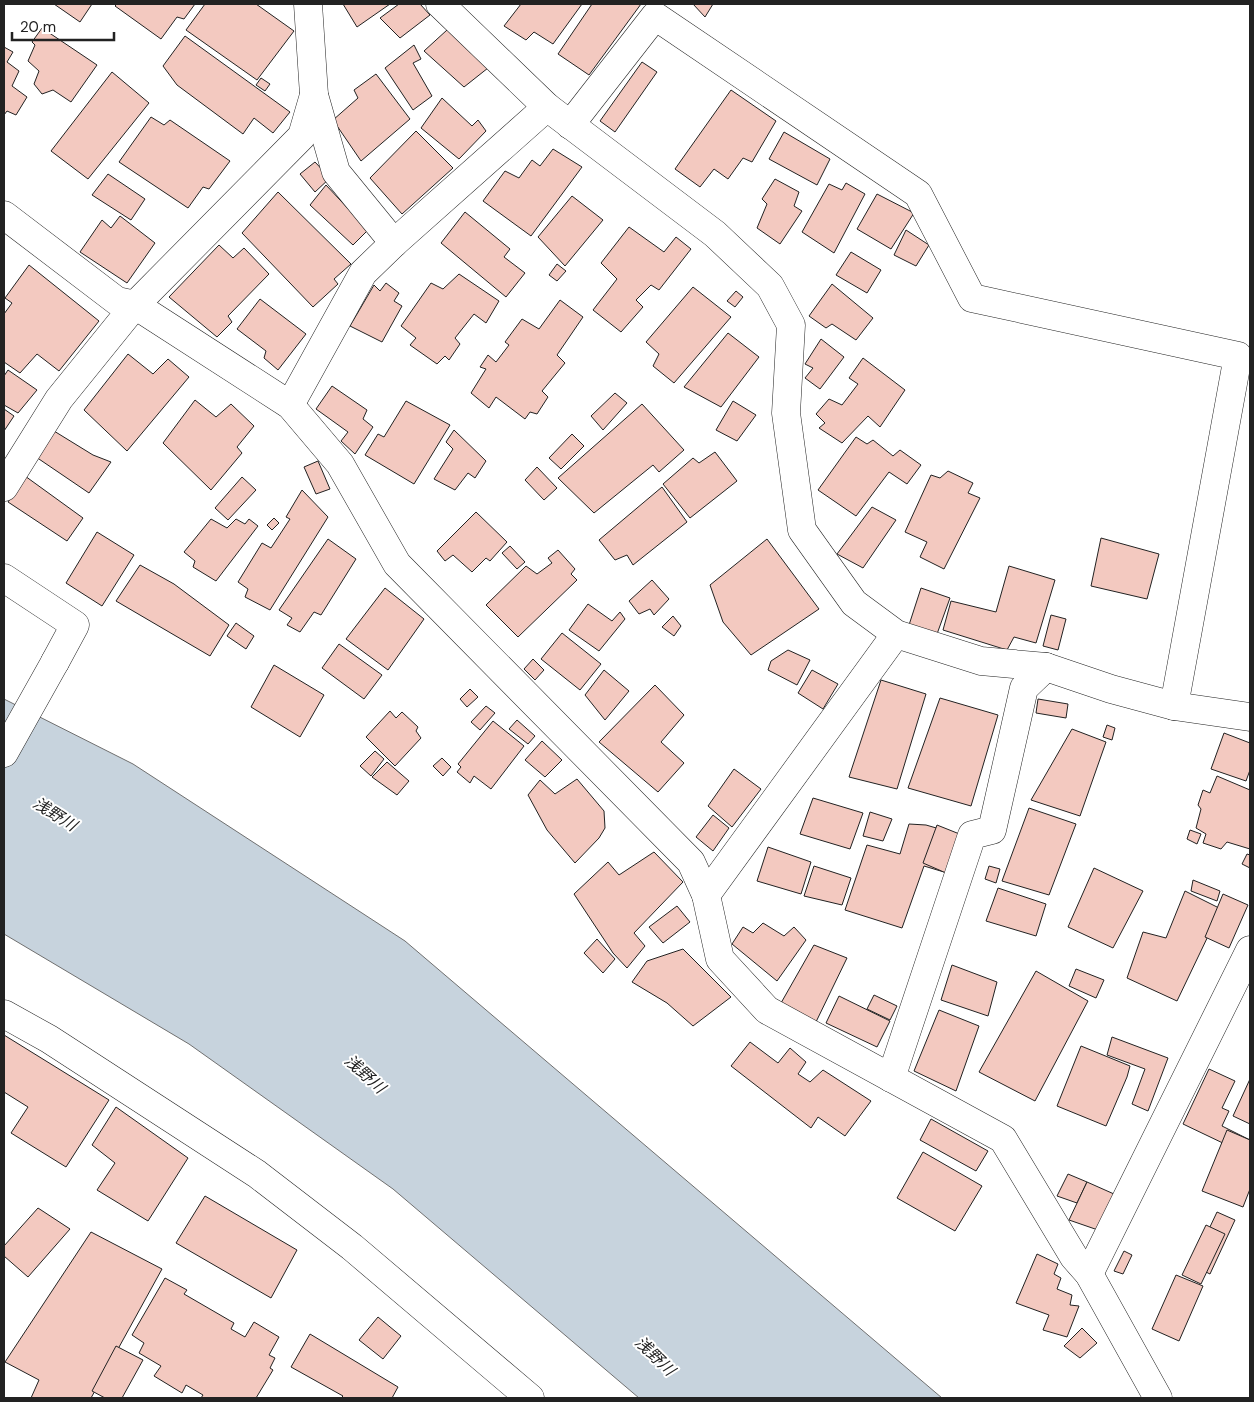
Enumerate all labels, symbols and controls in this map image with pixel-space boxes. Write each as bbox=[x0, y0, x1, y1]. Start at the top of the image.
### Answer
scale bar bbox=[12, 10, 115, 42]
text: 20 m bbox=[20, 17, 56, 37]
water label: 浅野川 bbox=[29, 792, 83, 837]
water label: 浅野川 bbox=[340, 1050, 391, 1099]
water label: 浅野川 bbox=[630, 1332, 681, 1382]

